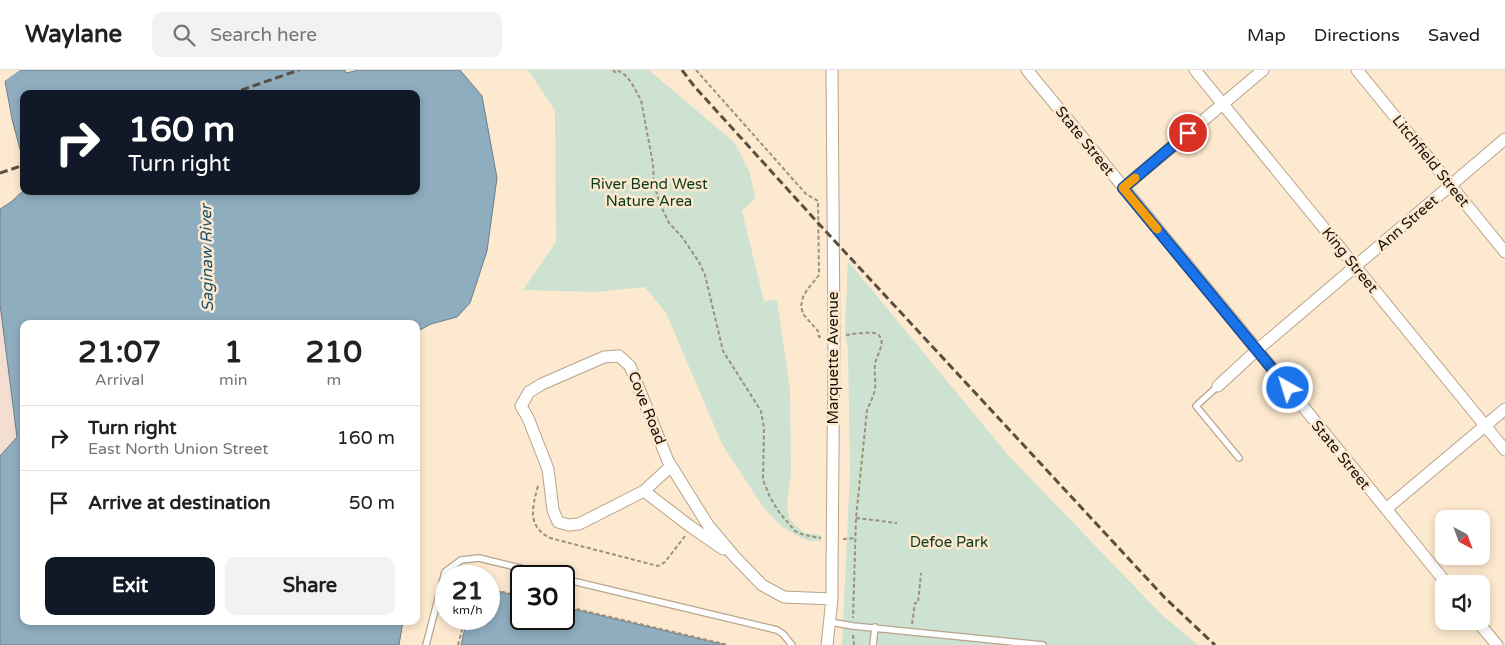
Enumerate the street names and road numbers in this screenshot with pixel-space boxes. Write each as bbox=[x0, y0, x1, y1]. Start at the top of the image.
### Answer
street label: State Street bbox=[1052, 103, 1119, 179]
street label: Litchfield Street bbox=[1388, 111, 1474, 211]
street label: Ann Street bbox=[1372, 191, 1442, 255]
street label: King Street bbox=[1318, 224, 1382, 297]
street label: Marquette Avenue bbox=[824, 292, 842, 424]
street label: Cove Road bbox=[624, 369, 670, 447]
street label: State Street bbox=[1308, 417, 1375, 493]

